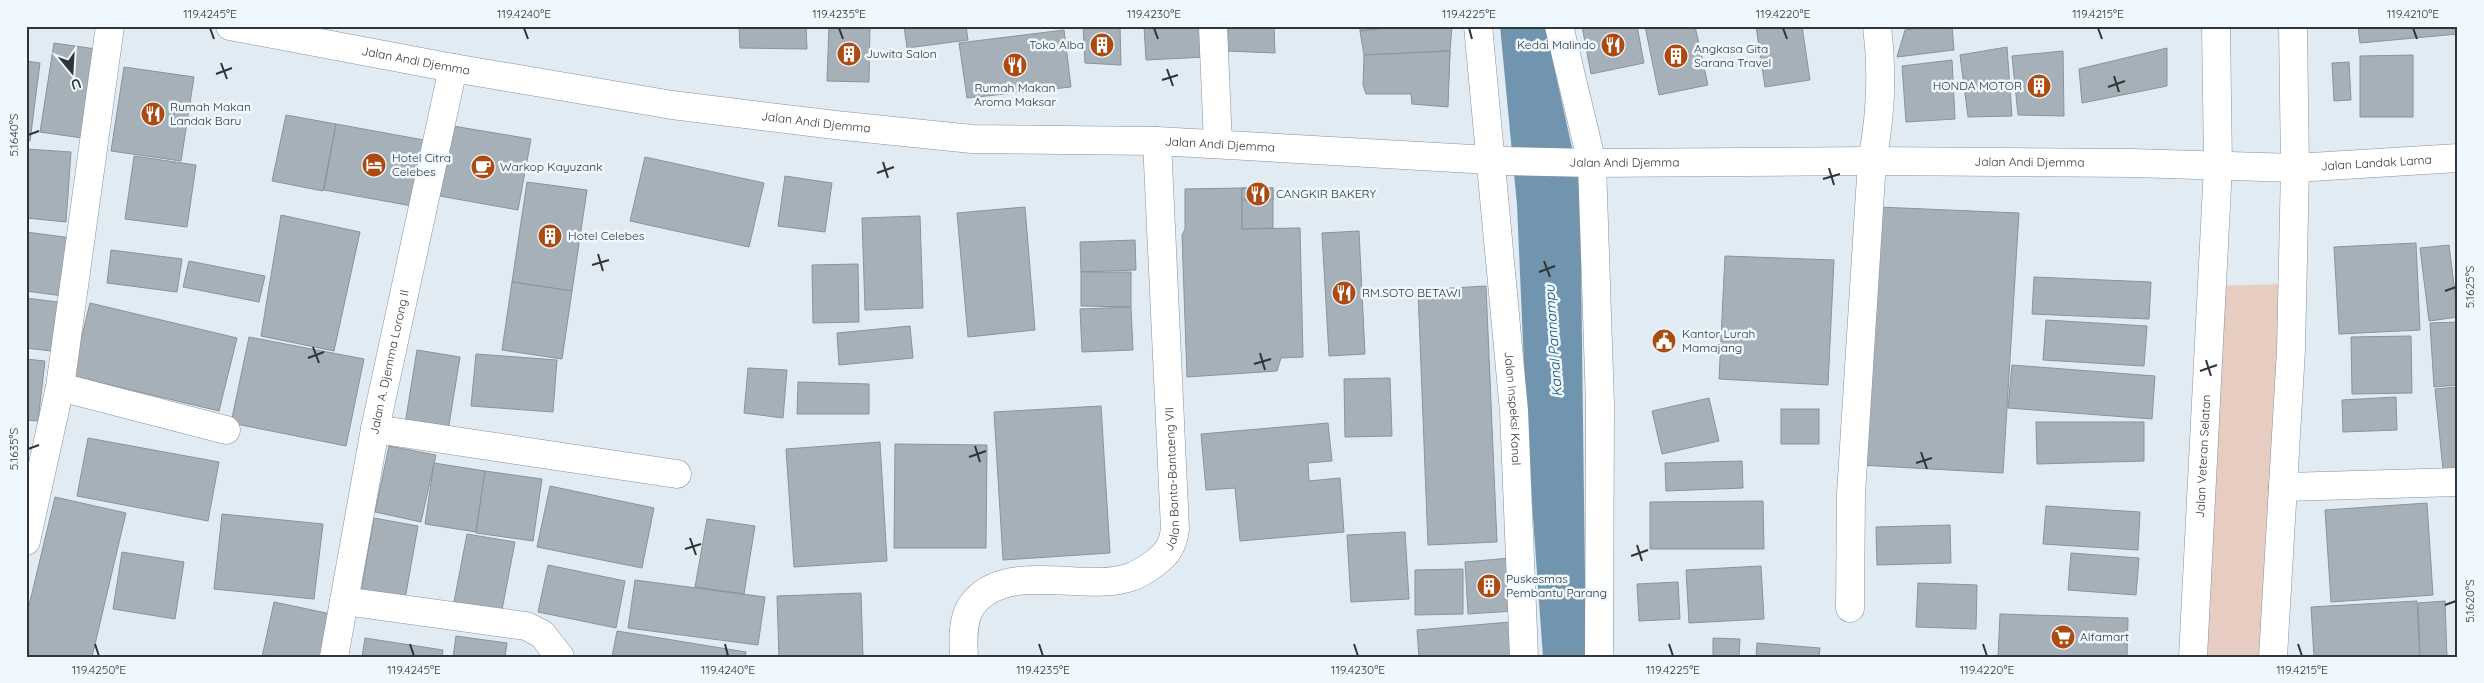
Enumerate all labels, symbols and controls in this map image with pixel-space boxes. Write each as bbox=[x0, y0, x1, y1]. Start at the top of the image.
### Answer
text: 119.4245°E bbox=[183, 6, 237, 21]
text: 119.4240°E bbox=[497, 6, 551, 21]
text: 119.4235°E bbox=[812, 6, 866, 21]
text: 119.4230°E bbox=[1127, 6, 1181, 21]
text: 119.4225°E bbox=[1442, 6, 1496, 21]
text: 119.4220°E bbox=[1756, 6, 1810, 21]
text: 119.4215°E bbox=[2072, 6, 2124, 21]
text: 119.4210°E bbox=[2387, 6, 2439, 21]
building icon: Toko Alba bbox=[1089, 32, 1115, 58]
restaurant icon: Kedai Malindo bbox=[1600, 32, 1626, 58]
place label: Toko Alba bbox=[1029, 37, 1084, 52]
place label: Kedai Malindo bbox=[1517, 37, 1596, 52]
building icon: Juwita Salon bbox=[836, 41, 862, 67]
place label: Angkasa Gita Sarana Travel bbox=[1694, 41, 1771, 70]
street label: Jalan Andi Djemma bbox=[360, 43, 471, 78]
building icon: Angkasa Gita Sarana Travel bbox=[1663, 43, 1689, 69]
place label: Juwita Salon bbox=[866, 46, 937, 61]
north arrow bbox=[48, 48, 98, 98]
restaurant icon: Rumah Makan Aroma Maksar bbox=[1002, 52, 1028, 78]
building icon: HONDA MOTOR bbox=[2026, 73, 2052, 99]
text: U bbox=[69, 74, 83, 94]
place label: HONDA MOTOR bbox=[1933, 78, 2022, 93]
place label: Rumah Makan Aroma Maksar bbox=[974, 80, 1056, 109]
place label: Rumah Makan Landak Baru bbox=[170, 99, 251, 128]
restaurant icon: Rumah Makan Landak Baru bbox=[140, 101, 166, 127]
street label: Jalan Andi Djemma bbox=[760, 108, 871, 136]
text: 5.1640°S bbox=[6, 113, 21, 157]
street label: Jalan Andi Djemma bbox=[1165, 133, 1275, 155]
place label: Hotel Citra Celebes bbox=[392, 150, 451, 179]
hotel icon: Hotel Citra Celebes bbox=[361, 152, 387, 178]
street label: Jalan Landak Lama bbox=[2320, 152, 2432, 173]
cafe icon: Warkop Kayuzank bbox=[470, 154, 496, 180]
street label: Jalan Andi Djemma bbox=[1569, 154, 1680, 170]
street label: Jalan Andi Djemma bbox=[1974, 154, 2085, 170]
place label: Warkop Kayuzank bbox=[500, 159, 603, 174]
restaurant icon: CANGKIR BAKERY bbox=[1245, 181, 1271, 207]
place label: CANGKIR BAKERY bbox=[1276, 186, 1376, 201]
building icon: Hotel Celebes bbox=[537, 223, 563, 249]
place label: Hotel Celebes bbox=[568, 228, 645, 243]
text: 5.1625°S bbox=[2462, 265, 2477, 308]
restaurant icon: RM.SOTO BETAWI bbox=[1331, 280, 1357, 306]
water label: Kanal Pannampu bbox=[1540, 283, 1566, 398]
place label: RM.SOTO BETAWI bbox=[1362, 285, 1461, 300]
street label: Jalan A. Djemma Lorong II bbox=[366, 288, 412, 436]
place label: Kantor Lurah Mamajang bbox=[1682, 326, 1755, 355]
public building icon: Kantor Lurah Mamajang bbox=[1651, 328, 1677, 354]
street label: Jalan Inspeksi Kanal bbox=[1501, 351, 1524, 466]
street label: Jalan Veteran Selatan bbox=[2192, 394, 2213, 518]
street label: Jalan Banta-Bantaeng VII bbox=[1161, 407, 1182, 554]
text: 5.1635°S bbox=[6, 428, 21, 470]
place label: Puskesmas Pembantu Parang bbox=[1506, 571, 1607, 600]
building icon: Puskesmas Pembantu Parang bbox=[1476, 573, 1502, 599]
text: 5.1620°S bbox=[2462, 579, 2477, 623]
supermarket icon: Alfamart bbox=[2050, 624, 2076, 650]
place label: Alfamart bbox=[2080, 629, 2129, 644]
text: 119.4250°E bbox=[72, 662, 126, 677]
text: 119.4245°E bbox=[387, 662, 441, 677]
text: 119.4240°E bbox=[701, 662, 755, 677]
text: 119.4235°E bbox=[1016, 662, 1070, 677]
text: 119.4230°E bbox=[1331, 662, 1385, 677]
text: 119.4225°E bbox=[1646, 662, 1700, 677]
text: 119.4220°E bbox=[1960, 662, 2014, 677]
text: 119.4215°E bbox=[2276, 662, 2328, 677]

